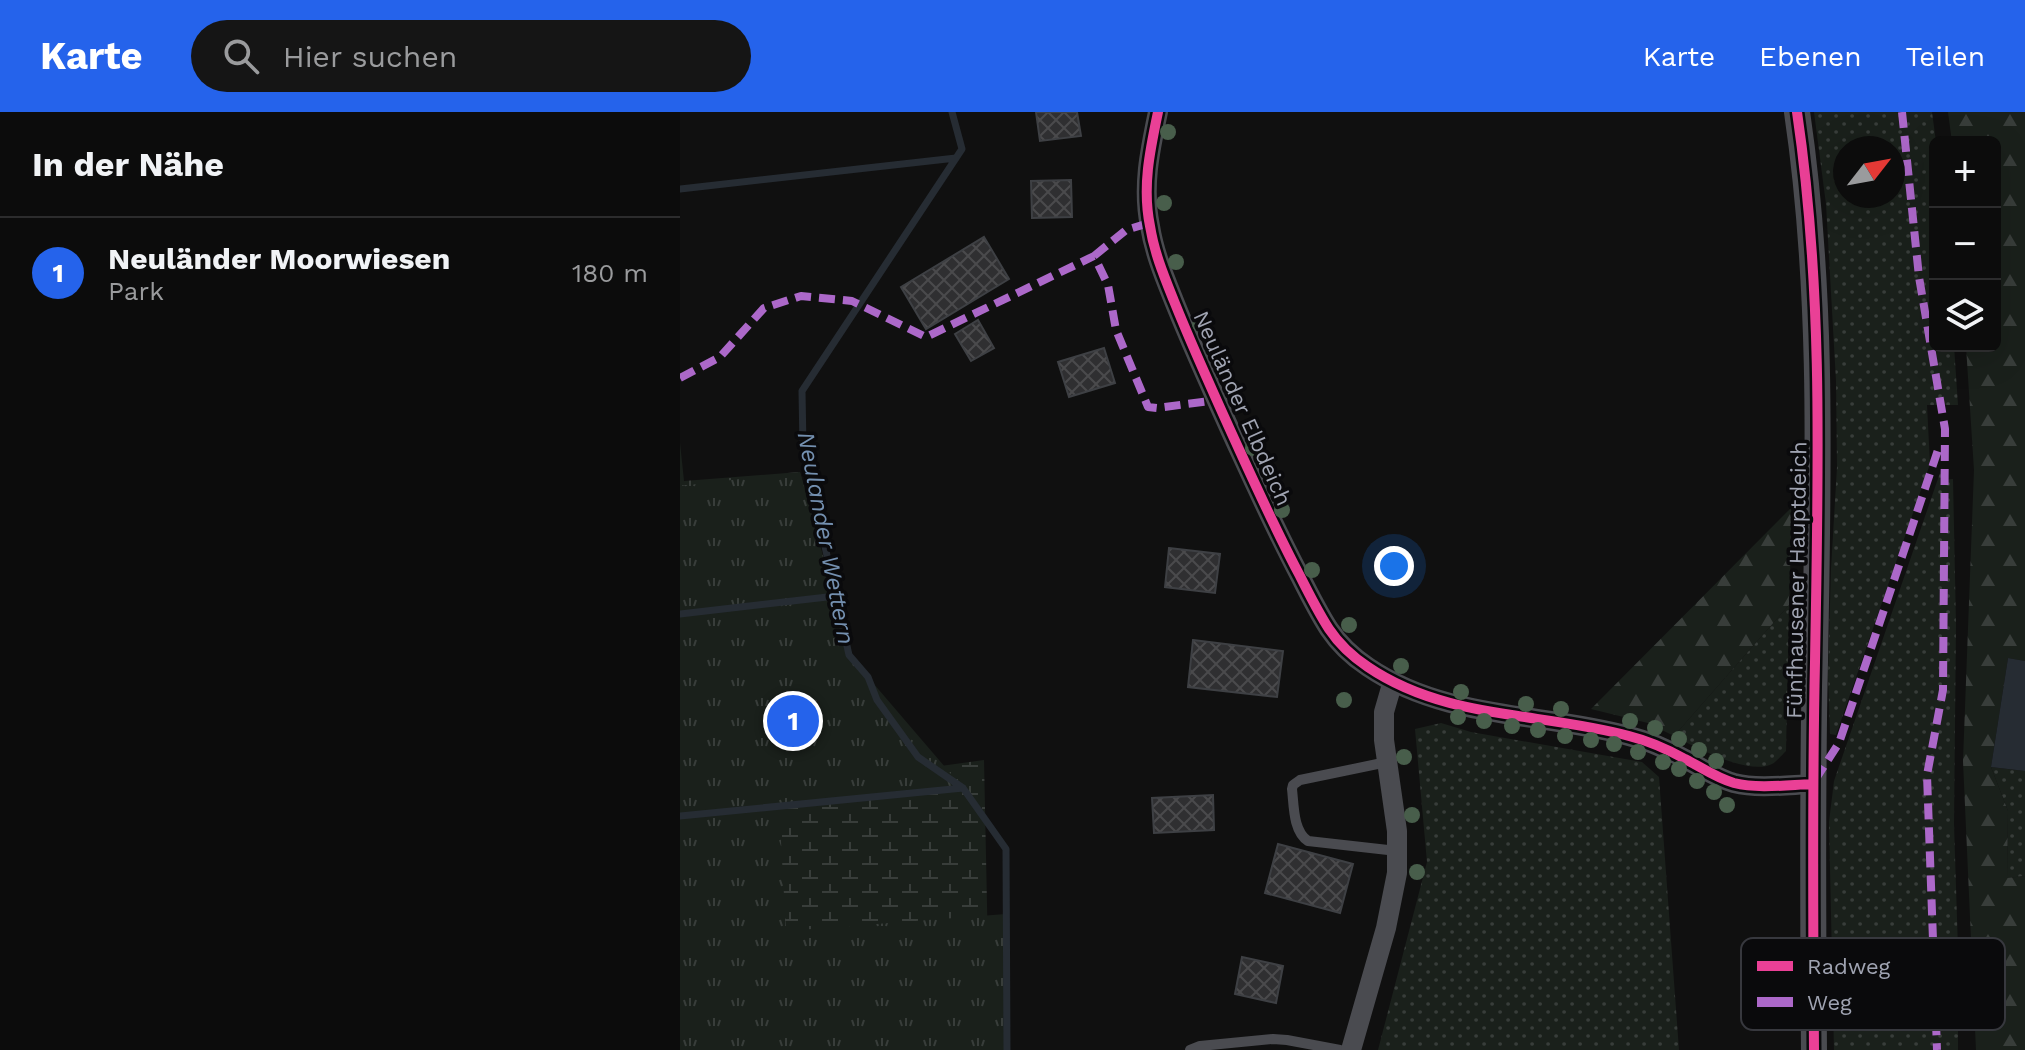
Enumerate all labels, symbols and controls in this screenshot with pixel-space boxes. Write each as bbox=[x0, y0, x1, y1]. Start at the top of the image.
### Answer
search box bbox=[191, 20, 751, 92]
text: Karte bbox=[40, 34, 143, 78]
icon: search bbox=[219, 34, 263, 78]
text: Hier suchen bbox=[283, 39, 457, 74]
text: Karte bbox=[1643, 40, 1715, 73]
text: Ebenen bbox=[1759, 40, 1862, 73]
text: Teilen bbox=[1906, 40, 1985, 73]
north arrow bbox=[1833, 136, 1905, 208]
map controls bbox=[1929, 136, 2001, 352]
button: + bbox=[1929, 136, 2001, 208]
text: In der Nähe bbox=[32, 144, 224, 184]
button: − bbox=[1929, 208, 2001, 280]
text: Neuländer Moorwiesen bbox=[108, 241, 450, 276]
text: 1 bbox=[52, 258, 64, 288]
text: 180 m bbox=[572, 258, 648, 288]
text: Park bbox=[108, 276, 164, 306]
button: layers bbox=[1929, 280, 2001, 352]
street label: Neuländer Elbdeich bbox=[1188, 307, 1297, 509]
water label: Neulander Wettern bbox=[792, 429, 860, 647]
street label: Fünfhausener Hauptdeich bbox=[1782, 441, 1811, 719]
your location bbox=[1374, 546, 1414, 586]
pin: 1 bbox=[767, 691, 819, 751]
legend bbox=[1741, 938, 2005, 1030]
text: Radweg bbox=[1807, 954, 1891, 979]
text: Weg bbox=[1807, 990, 1852, 1015]

